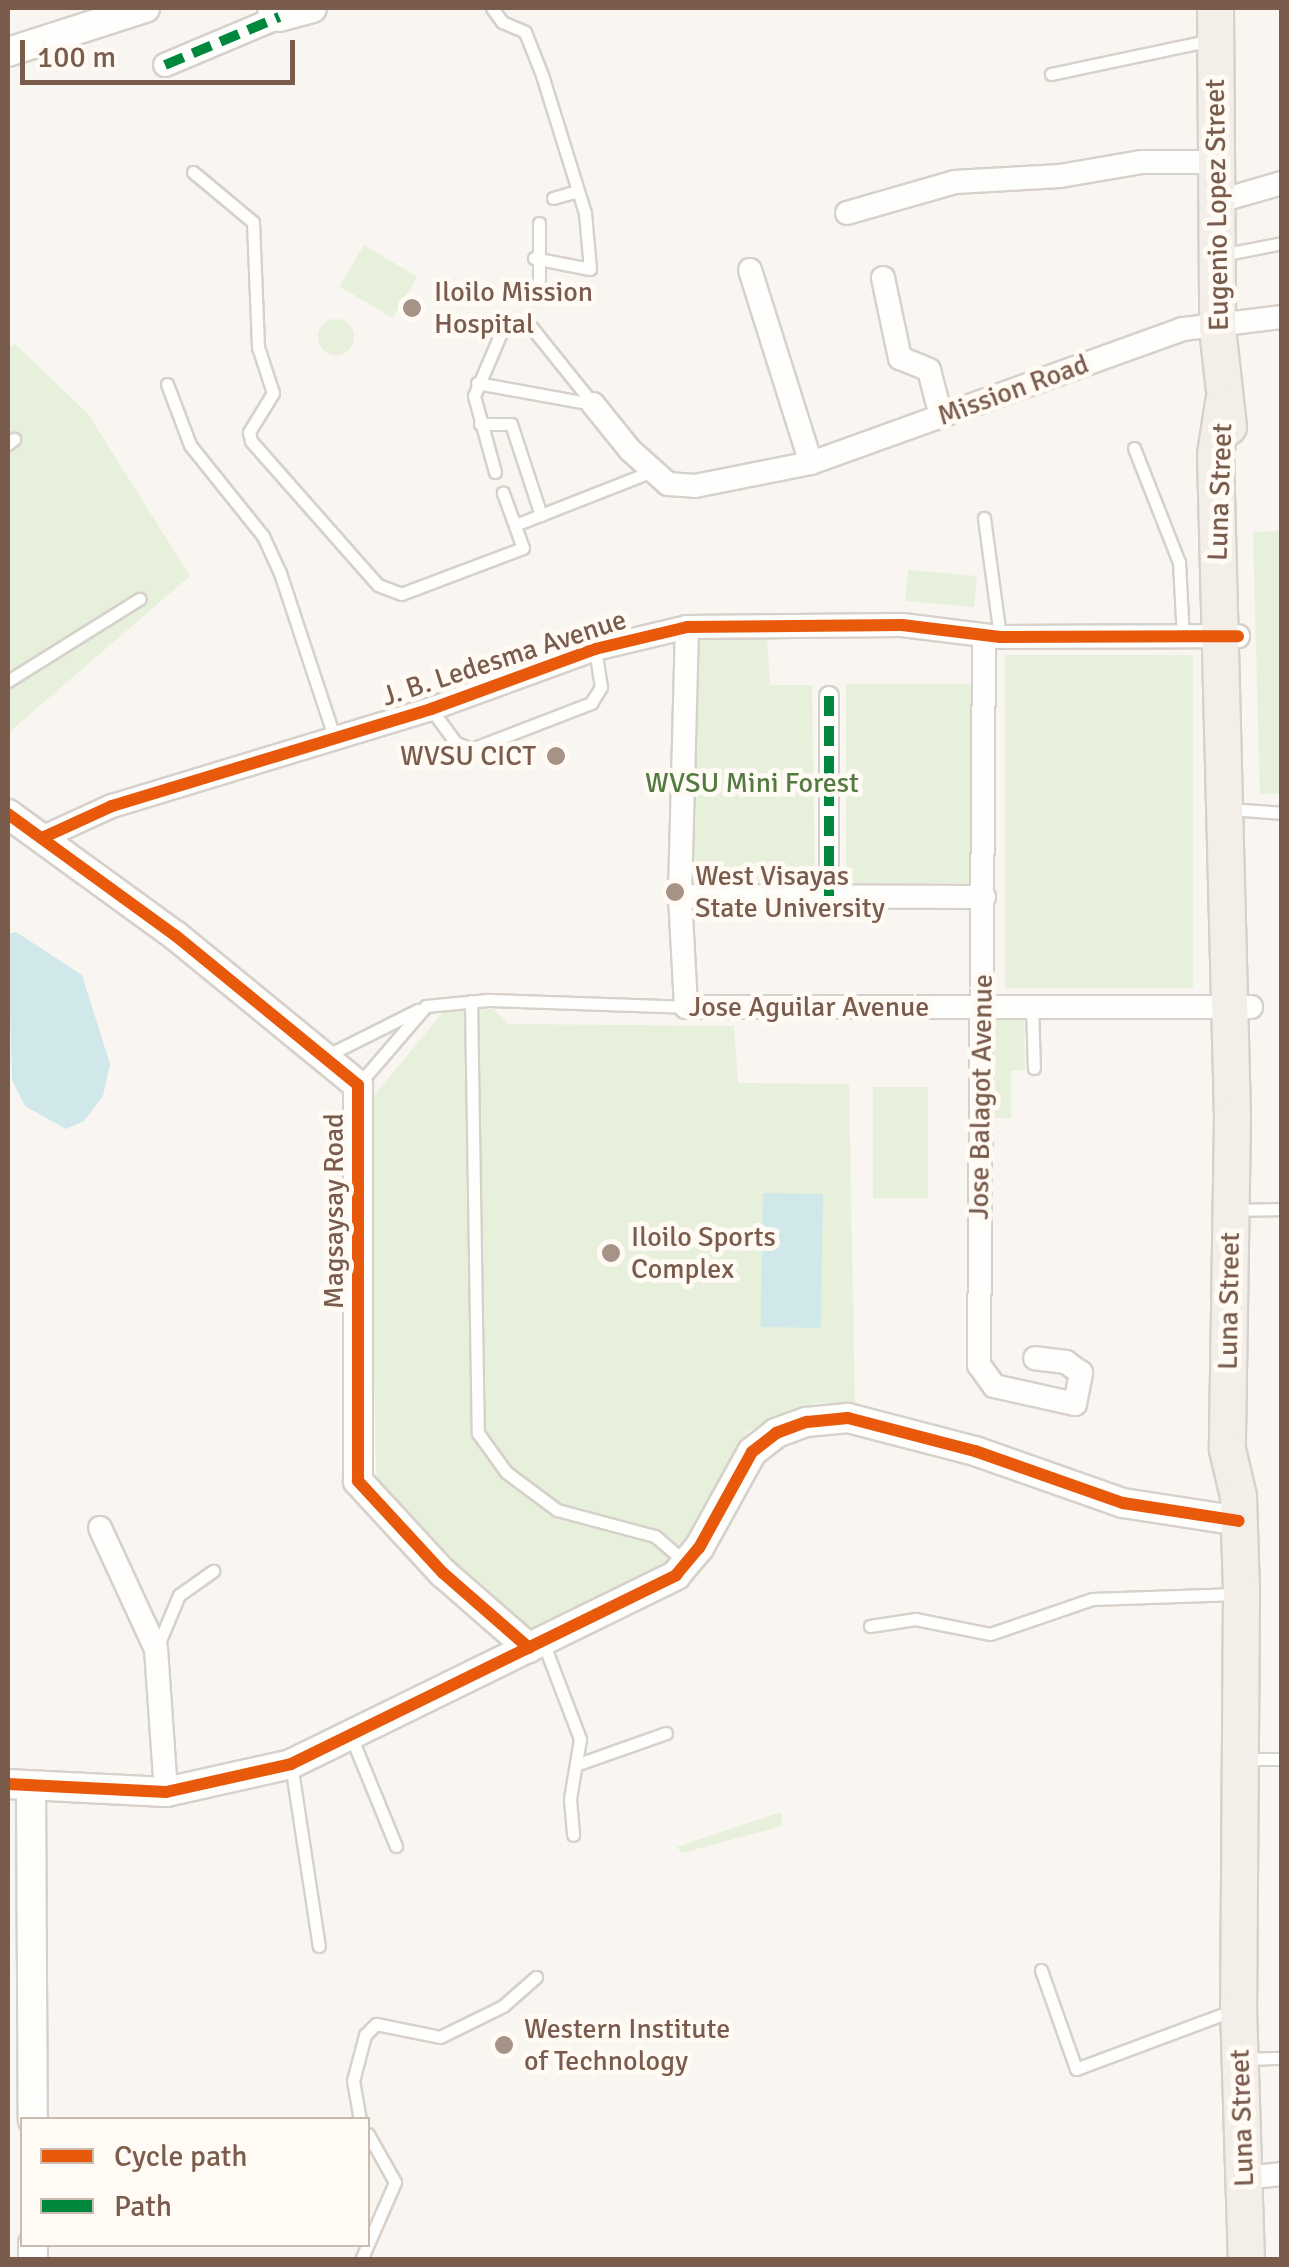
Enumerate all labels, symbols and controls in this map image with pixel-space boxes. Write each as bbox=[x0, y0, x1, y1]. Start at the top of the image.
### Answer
scale bar bbox=[25, 20, 300, 82]
text: 100 m bbox=[37, 39, 116, 76]
street label: Eugenio Lopez Street bbox=[1198, 79, 1236, 331]
place label: Iloilo Mission Hospital bbox=[434, 275, 593, 341]
marker: Iloilo Mission Hospital bbox=[399, 295, 425, 321]
street label: Mission Road bbox=[933, 347, 1093, 433]
street label: Luna Street bbox=[1201, 423, 1239, 561]
street label: J. B. Ledesma Avenue bbox=[377, 603, 631, 713]
place label: WVSU CICT bbox=[400, 739, 536, 773]
marker: WVSU CICT bbox=[545, 745, 567, 767]
park label: WVSU Mini Forest bbox=[645, 766, 859, 800]
place label: West Visayas State University bbox=[695, 859, 885, 925]
marker: West Visayas State University bbox=[664, 881, 686, 903]
street label: Jose Balagot Avenue bbox=[962, 974, 1000, 1220]
street label: Jose Aguilar Avenue bbox=[689, 990, 929, 1024]
street label: Magsaysay Road bbox=[317, 1113, 351, 1309]
place label: Iloilo Sports Complex bbox=[631, 1220, 776, 1286]
street label: Luna Street bbox=[1211, 1232, 1247, 1370]
marker: Iloilo Sports Complex bbox=[600, 1242, 622, 1264]
place label: Western Institute of Technology bbox=[524, 2012, 730, 2078]
marker: Western Institute of Technology bbox=[493, 2034, 515, 2056]
street label: Luna Street bbox=[1223, 2049, 1261, 2187]
legend bbox=[20, 2117, 370, 2247]
text: Cycle path bbox=[114, 2138, 248, 2175]
text: Path bbox=[114, 2188, 172, 2225]

